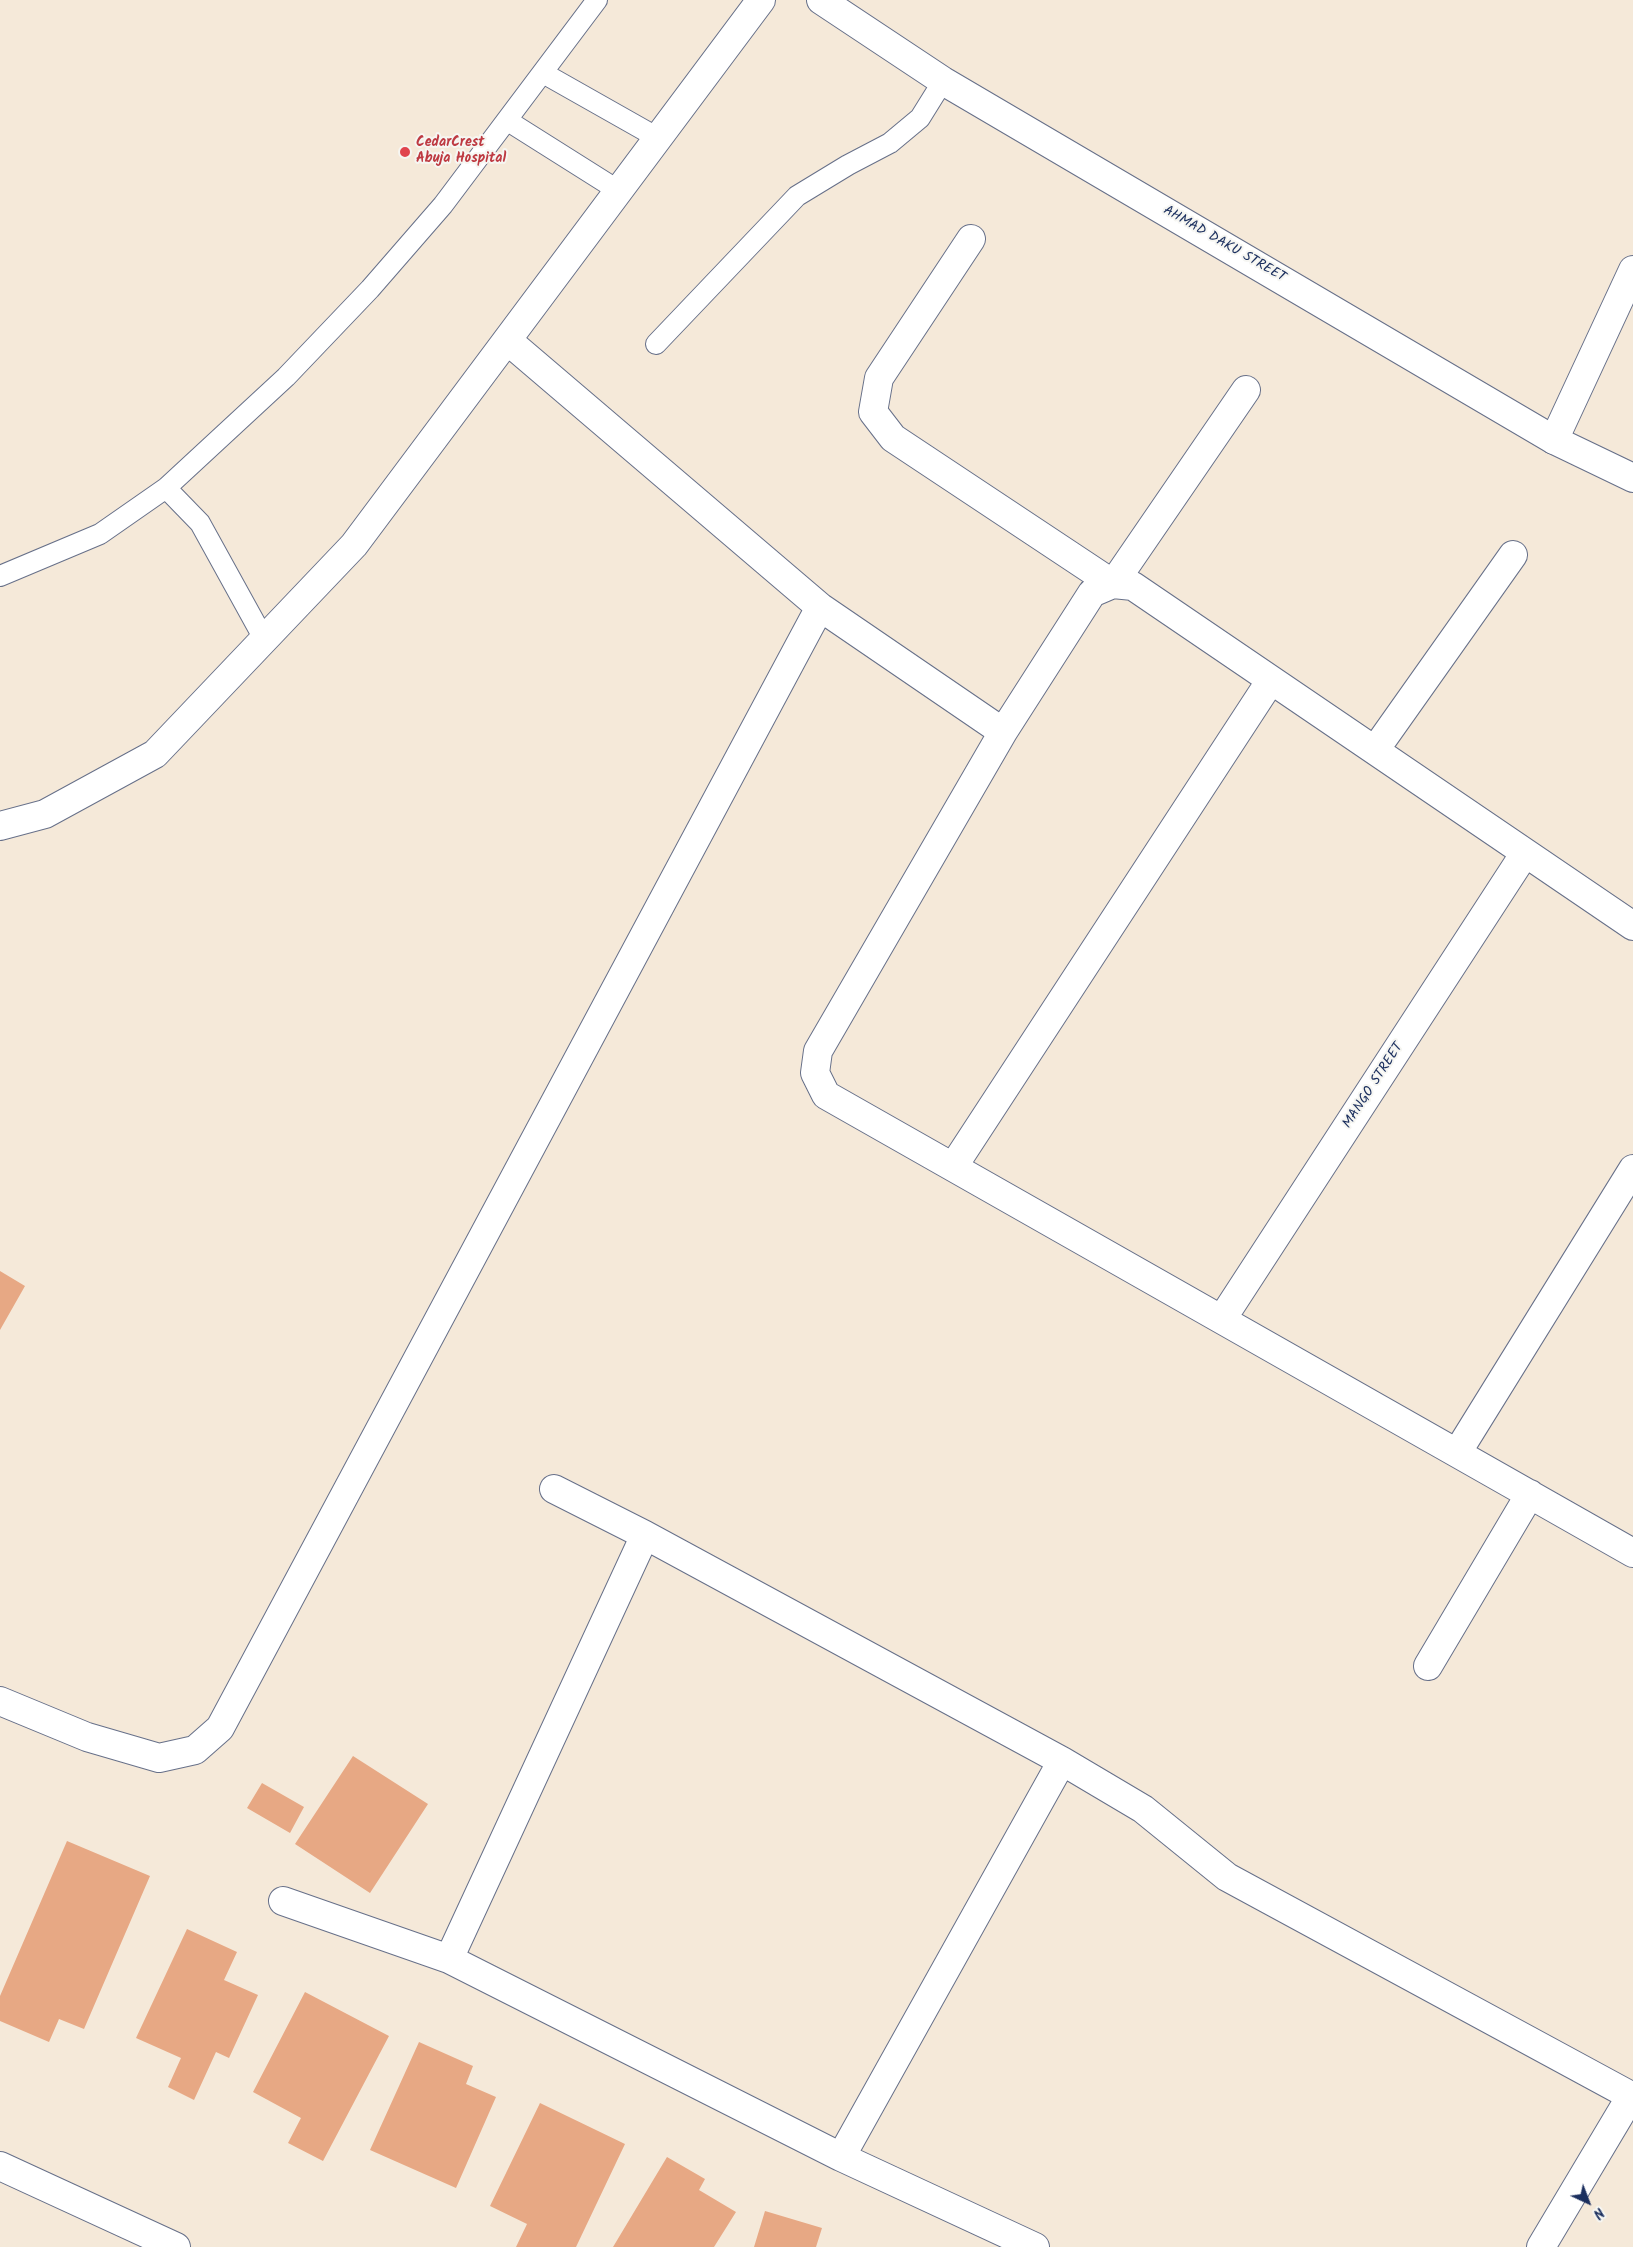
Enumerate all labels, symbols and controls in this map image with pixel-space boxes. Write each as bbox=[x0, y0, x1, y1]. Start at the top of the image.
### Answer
place label: CedarCrest Abuja Hospital bbox=[416, 136, 506, 168]
marker: CedarCrest Abuja Hospital bbox=[398, 145, 412, 159]
street label: AHMAD DAKU STREET bbox=[1160, 203, 1288, 287]
street label: MANGO STREET bbox=[1340, 1040, 1408, 1132]
north arrow bbox=[1563, 2177, 1613, 2227]
text: N bbox=[1587, 2202, 1609, 2224]

